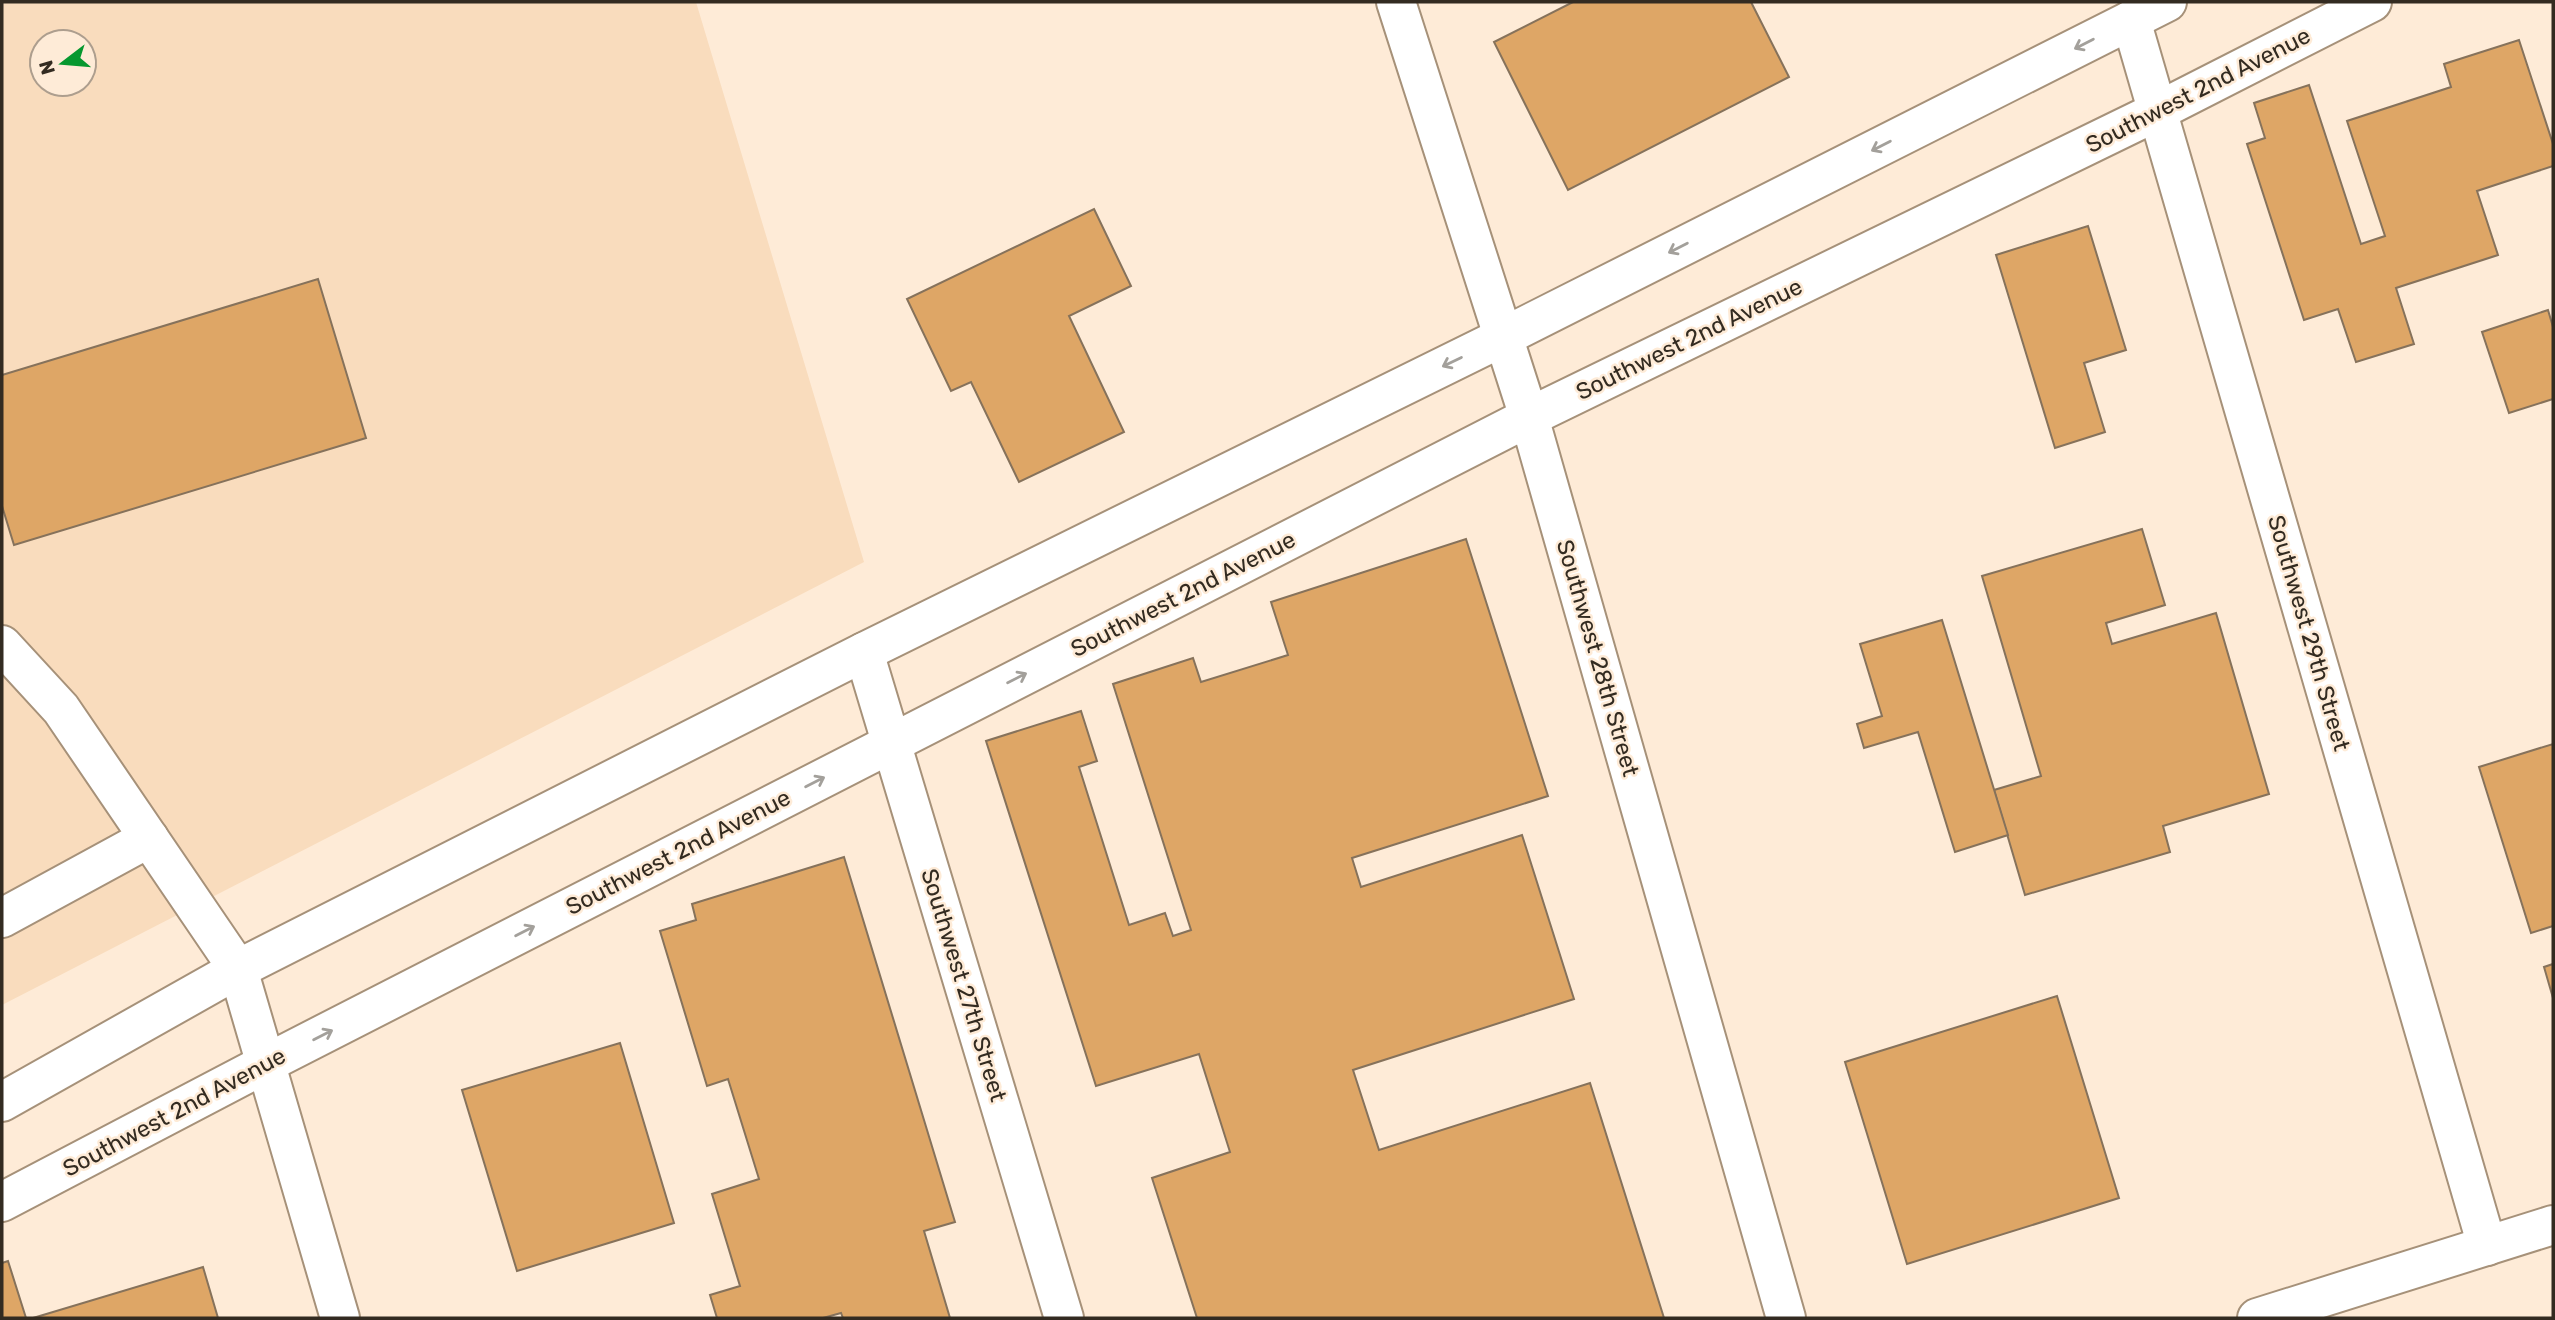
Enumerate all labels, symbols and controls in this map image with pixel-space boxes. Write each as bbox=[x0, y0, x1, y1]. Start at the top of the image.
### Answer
street label: Southwest 2nd Avenue bbox=[2081, 21, 2315, 159]
north arrow bbox=[28, 28, 98, 98]
one-way arrow bbox=[2074, 37, 2095, 51]
text: N bbox=[34, 58, 60, 77]
one-way arrow bbox=[1871, 140, 1892, 154]
one-way arrow bbox=[1668, 242, 1689, 256]
street label: Southwest 2nd Avenue bbox=[1571, 272, 1807, 406]
one-way arrow bbox=[1443, 355, 1463, 369]
street label: Southwest 29th Street bbox=[2262, 512, 2356, 754]
street label: Southwest 2nd Avenue bbox=[1066, 525, 1300, 663]
street label: Southwest 28th Street bbox=[1551, 536, 1645, 780]
one-way arrow bbox=[1007, 671, 1027, 685]
one-way arrow bbox=[804, 775, 825, 788]
street label: Southwest 2nd Avenue bbox=[561, 783, 795, 921]
street label: Southwest 27th Street bbox=[915, 865, 1013, 1105]
one-way arrow bbox=[514, 923, 535, 937]
one-way arrow bbox=[312, 1027, 333, 1041]
street label: Southwest 2nd Avenue bbox=[58, 1041, 290, 1183]

